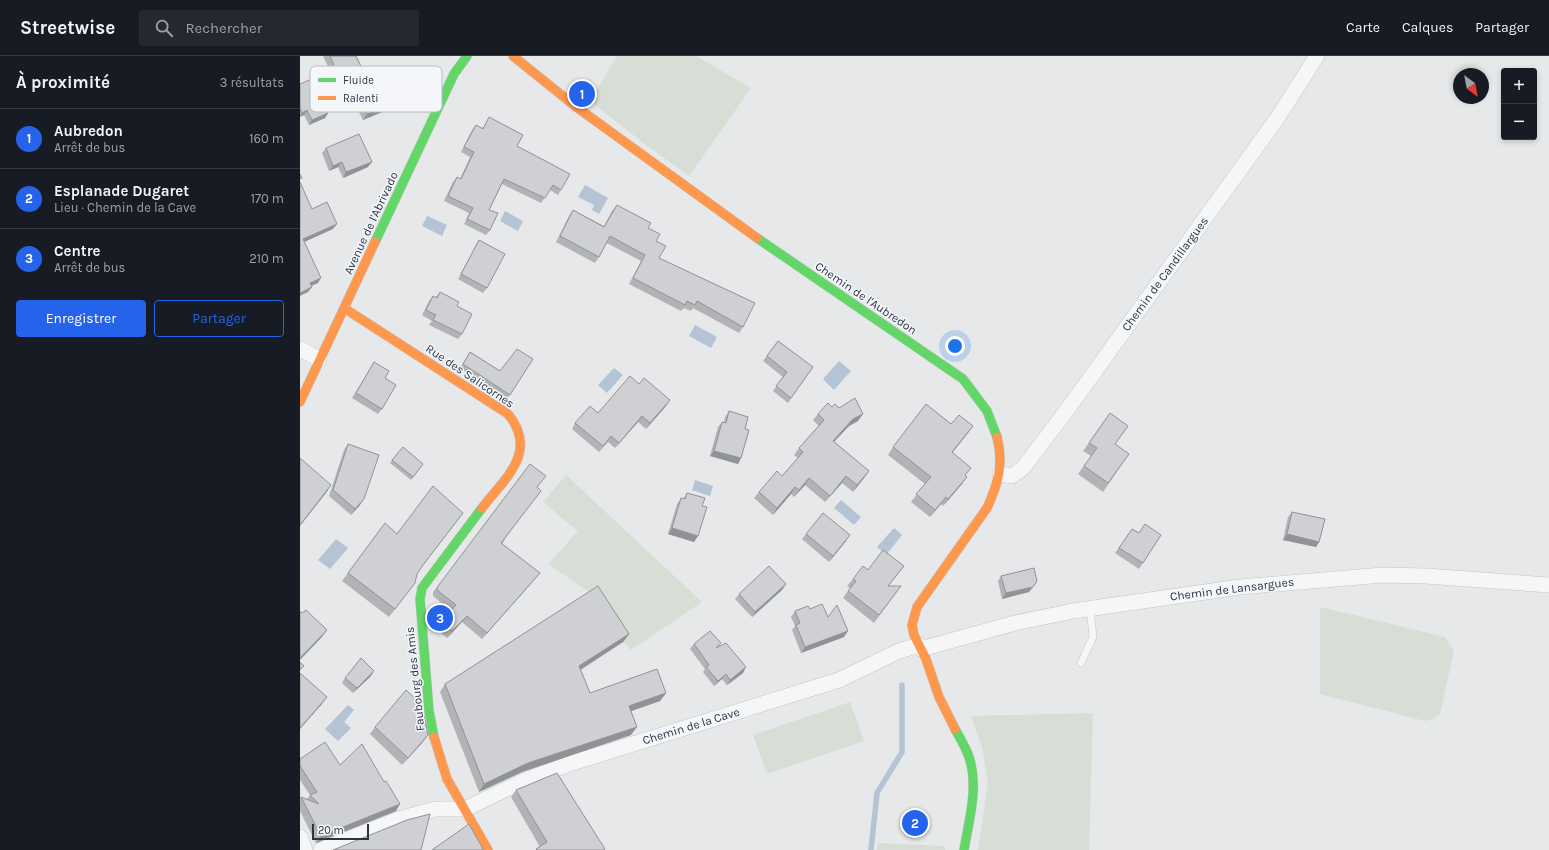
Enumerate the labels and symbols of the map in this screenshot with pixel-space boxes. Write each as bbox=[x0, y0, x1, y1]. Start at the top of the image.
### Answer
legend bbox=[310, 66, 442, 112]
north arrow bbox=[1453, 68, 1489, 104]
text: Fluide bbox=[343, 74, 374, 87]
pin: 1 bbox=[569, 79, 595, 109]
text: Ralenti bbox=[343, 92, 379, 105]
street label: Avenue de l'Abrivado bbox=[341, 169, 401, 277]
street label: Chemin de Candillargues bbox=[1119, 214, 1211, 334]
street label: Chemin de l'Aubredon bbox=[813, 259, 919, 337]
your location bbox=[945, 336, 965, 356]
street label: Rue des Salicornes bbox=[423, 341, 517, 411]
street label: Chemin de Lansargues bbox=[1169, 574, 1295, 604]
pin: 3 bbox=[427, 603, 453, 633]
street label: Faubourg des Amis bbox=[403, 626, 427, 732]
street label: Chemin de la Cave bbox=[641, 705, 741, 747]
pin: 2 bbox=[902, 808, 928, 838]
scale bar bbox=[312, 822, 369, 841]

